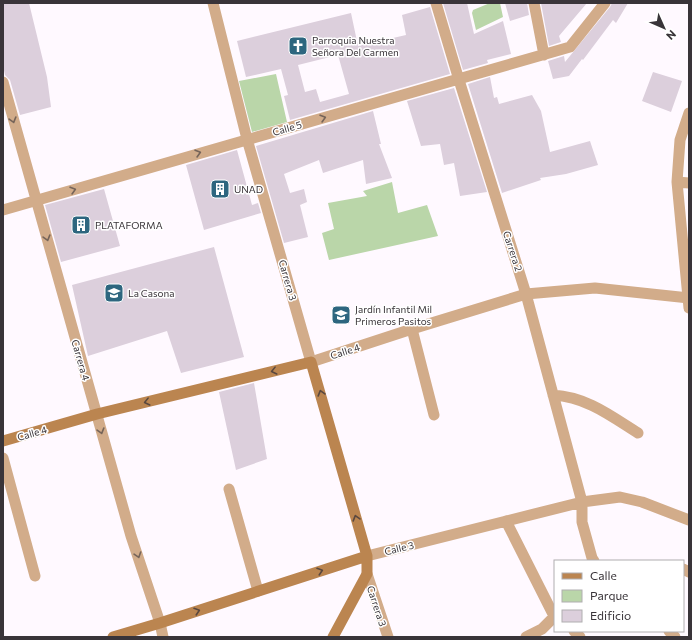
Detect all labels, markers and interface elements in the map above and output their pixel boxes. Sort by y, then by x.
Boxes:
north arrow [644,8,684,48]
text: N [664,28,679,43]
place label: Parroquia Nuestra Señora Del Carmen [312,34,399,58]
church icon: Parroquia Nuestra Señora Del Carmen [287,35,309,57]
one-way arrow [319,114,326,123]
one-way arrow [9,117,17,123]
street label: Calle 5 [271,118,303,138]
one-way arrow [195,150,201,158]
building icon: UNAD [209,178,231,200]
place label: UNAD [234,183,263,195]
one-way arrow [70,186,77,195]
building icon: PLATAFORMA [70,214,92,236]
place label: PLATAFORMA [95,219,163,231]
street label: Carrera 2 [501,229,525,273]
one-way arrow [42,235,50,241]
street label: Carrera 3 [276,258,300,302]
school or university icon: La Casona [103,282,125,304]
place label: La Casona [128,287,174,299]
place label: Jardín Infantil Mil Primeros Pasitos [355,303,432,327]
school or university icon: Jardín Infantil Mil Primeros Pasitos [330,304,352,326]
street label: Carrera 4 [69,338,93,382]
street label: Calle 4 [329,341,361,361]
one-way arrow [270,366,277,375]
one-way arrow [317,390,325,397]
one-way arrow [144,397,151,406]
street label: Calle 4 [16,423,48,443]
one-way arrow [96,427,105,434]
one-way arrow [353,515,361,522]
street label: Calle 3 [383,538,415,557]
one-way arrow [133,552,141,559]
legend [554,560,684,632]
one-way arrow [317,567,324,576]
text: Calle [590,568,617,582]
street label: Carrera 3 [365,584,389,628]
text: Parque [590,588,628,602]
one-way arrow [193,607,200,616]
text: Edificio [590,608,631,622]

